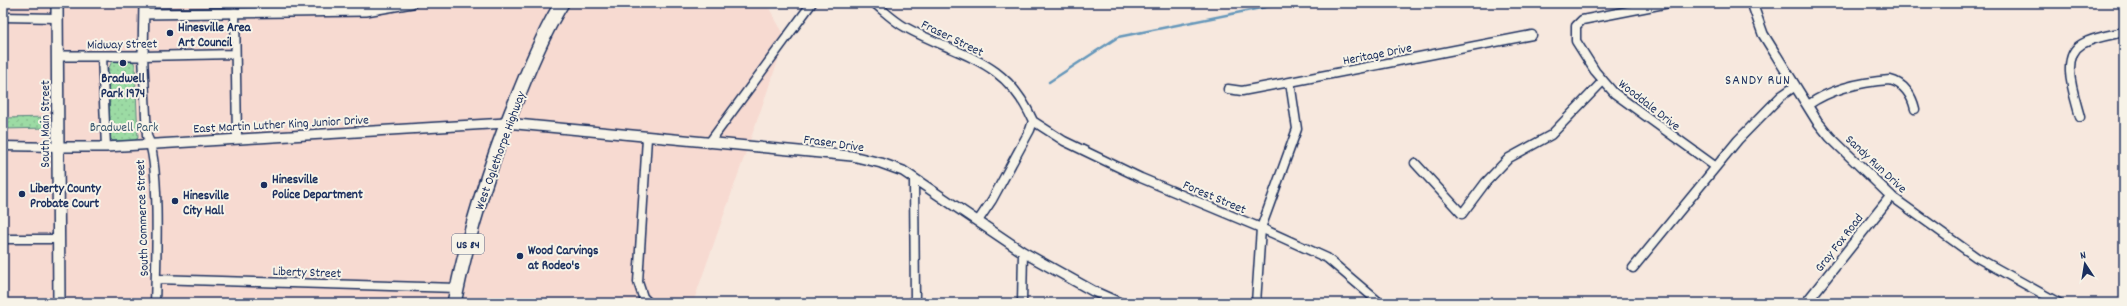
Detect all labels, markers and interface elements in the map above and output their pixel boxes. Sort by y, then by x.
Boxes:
street label: Fraser Street [917,16,986,63]
place label: Hinesville Area Art Council [178,19,252,53]
marker: Hinesville Area Art Council [165,28,175,38]
street label: Midway Street [87,35,158,56]
street label: Heritage Drive [1341,39,1414,71]
marker: Bradwell Park 1974 [118,58,128,68]
place label: Bradwell Park 1974 [101,70,146,104]
district label: SANDY RUN [1725,71,1791,91]
street label: Wooddale Drive [1613,76,1684,136]
street label: South Main Street [37,80,56,168]
street label: West Oglethorpe Highway [471,88,532,213]
street label: East Martin Luther King Junior Drive [193,111,370,140]
park label: Bradwell Park [90,119,158,138]
street label: Fraser Drive [802,131,865,158]
street label: Sandy Run Drive [1840,131,1911,199]
street label: South Commerce Street [132,159,155,277]
place label: Hinesville Police Department [272,171,363,205]
street label: Forest Street [1179,176,1249,220]
place label: Liberty County Probate Court [30,180,102,214]
marker: Hinesville Police Department [259,180,269,190]
place label: Hinesville City Hall [183,187,229,221]
marker: Liberty County Probate Court [17,189,27,199]
marker: Hinesville City Hall [170,196,180,206]
street label: Gray Fox Road [1811,210,1869,277]
road number: US 84 [452,234,484,254]
place label: Wood Carvings at Rodeo's [528,242,599,276]
north arrow [2065,244,2105,284]
text: N [2079,248,2088,265]
marker: Wood Carvings at Rodeo's [515,251,525,261]
street label: Liberty Street [272,263,342,284]

